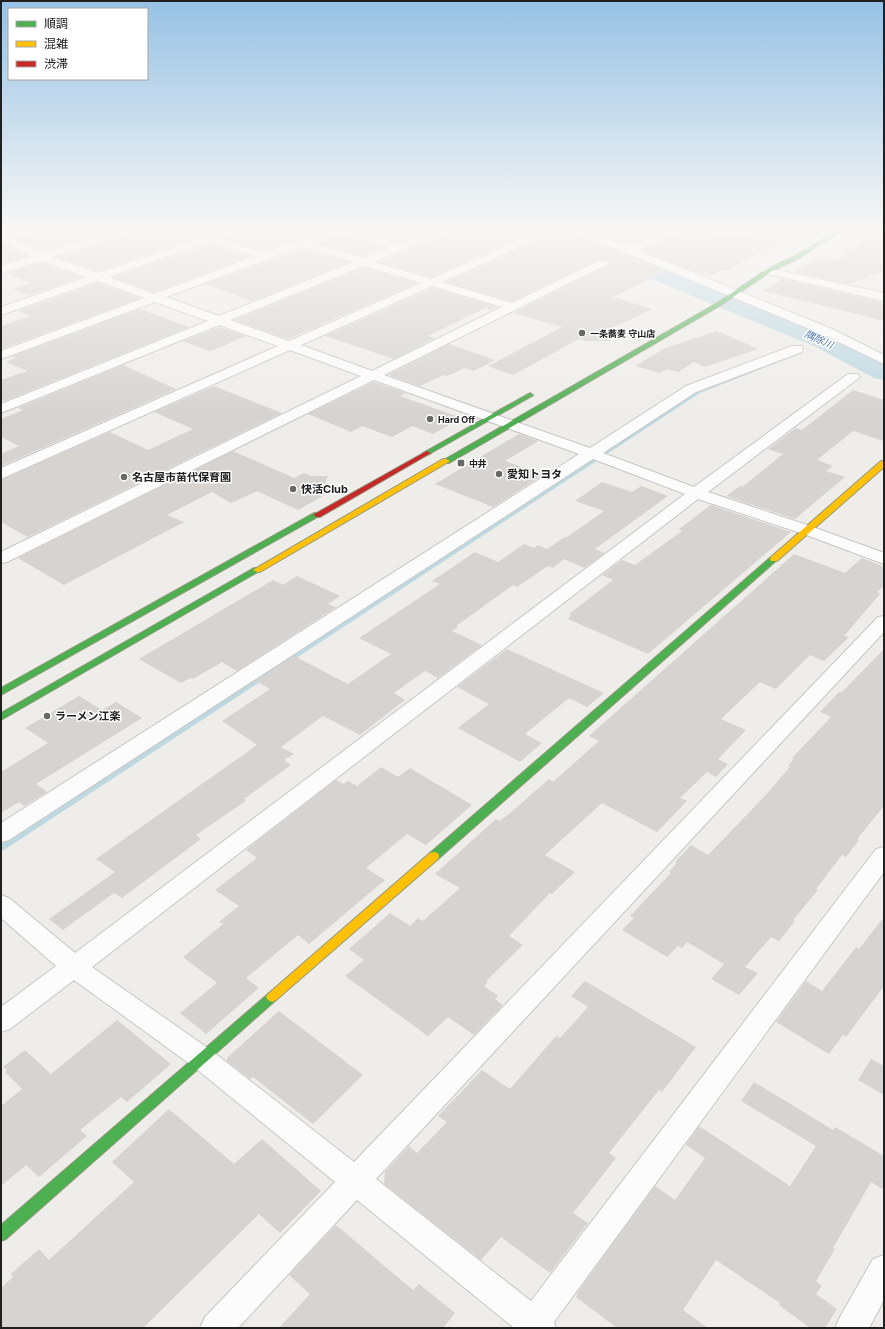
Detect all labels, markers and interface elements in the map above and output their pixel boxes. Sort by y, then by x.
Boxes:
legend [8,8,148,80]
text: 順調 [44,16,68,31]
text: 混雑 [44,36,68,51]
text: 渋滞 [44,56,68,71]
water label: 隅除川 [803,327,836,351]
marker: 一条蕎麦 守山店 [577,328,587,338]
place label: 一条蕎麦 守山店 [590,328,655,339]
marker: Hard Off [425,414,435,424]
place label: Hard Off [438,414,475,425]
marker: 中井 [456,458,466,468]
place label: 中井 [469,458,487,469]
place label: 愛知トヨタ [507,467,562,481]
marker: 愛知トヨタ [494,469,504,479]
place label: 名古屋市苗代保育園 [132,470,231,484]
marker: 名古屋市苗代保育園 [119,472,129,482]
place label: 快活Club [301,482,348,496]
marker: 快活Club [288,484,298,494]
place label: ラーメン江楽 [55,709,121,723]
marker: ラーメン江楽 [42,711,52,721]

